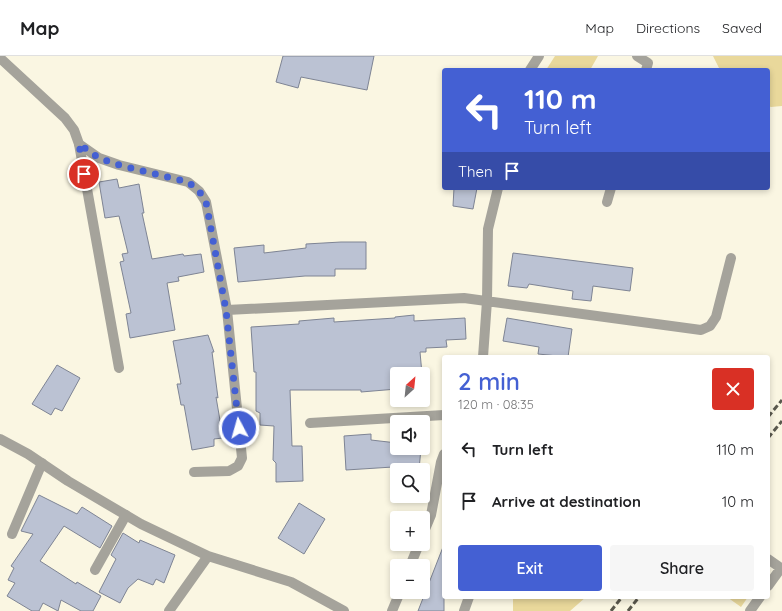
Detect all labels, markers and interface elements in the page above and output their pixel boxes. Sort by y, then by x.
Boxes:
text: Map [20,16,59,40]
text: Map [585,19,614,37]
text: Directions [636,19,700,37]
text: Saved [722,19,762,37]
text: 110 m [524,81,597,116]
icon: left [458,84,510,136]
text: Turn left [524,116,592,139]
pin [67,157,101,191]
icon: arrive [501,160,523,182]
text: Then [458,162,493,181]
icon: arrive [73,163,95,185]
text: 2 min [458,366,520,396]
north arrow [390,367,430,407]
map controls [390,367,430,599]
button: close [712,368,754,410]
text: 120 m · 08:35 [458,396,534,412]
position arrow [218,407,260,449]
button: sound [390,415,430,455]
icon: left [458,438,480,460]
text: Turn left [492,440,554,459]
text: 110 m [716,440,754,459]
button: search [390,463,430,503]
icon: arrive [458,490,480,512]
text: Arrive at destination [492,492,641,511]
text: 10 m [722,492,754,511]
button: + [390,511,430,551]
button: Exit [458,545,602,591]
button: Share [610,545,754,591]
button: − [390,559,430,599]

